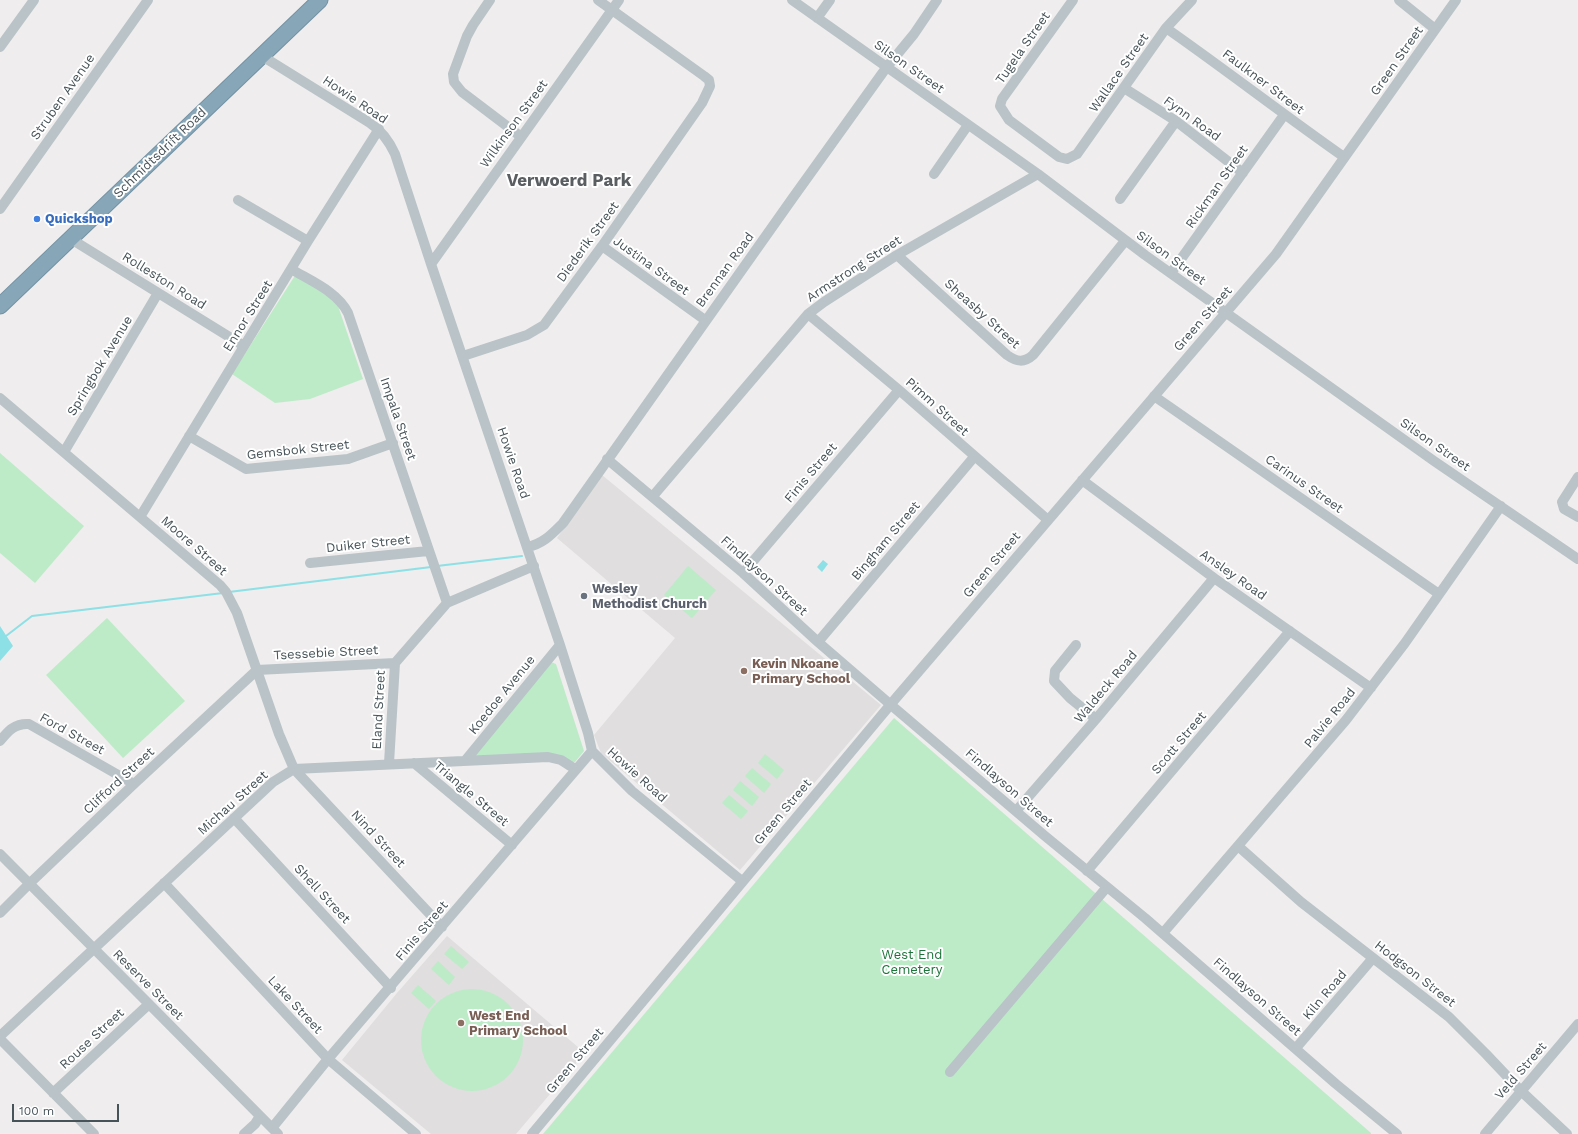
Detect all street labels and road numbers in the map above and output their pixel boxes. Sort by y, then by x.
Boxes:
street label: Tugela Street [992,9,1054,87]
street label: Green Street [1367,23,1427,99]
street label: Wallace Street [1086,30,1152,116]
street label: Silson Street [871,37,947,97]
street label: Faulkner Street [1219,46,1307,118]
street label: Struben Avenue [28,51,98,143]
street label: Howie Road [320,73,390,127]
street label: Wilkinson Street [477,77,551,171]
street label: Fynn Road [1160,93,1224,145]
street label: Schmidtsdrift Road [110,105,210,201]
street label: Rickman Street [1182,142,1252,232]
street label: Diederik Street [554,199,622,285]
street label: Silson Street [1133,228,1209,288]
street label: Brennan Road [693,230,757,310]
street label: Justina Street [610,233,692,299]
street label: Armstrong Street [804,233,904,305]
street label: Rolleston Road [119,249,209,313]
street label: Sheasby Street [941,276,1023,352]
street label: Ennor Street [220,277,276,355]
street label: Green Street [1171,283,1235,355]
street label: Springbok Avenue [64,313,136,419]
street label: Pimm Street [902,375,972,439]
street label: Impala Street [377,376,419,462]
street label: Silson Street [1397,415,1473,475]
street label: Howie Road [493,425,533,501]
street label: Gemsbok Street [246,437,350,463]
street label: Finis Street [781,440,841,506]
street label: Carinus Street [1262,451,1346,517]
street label: Bingham Street [848,498,924,584]
street label: Moore Street [158,513,230,579]
street label: Green Street [960,529,1024,601]
street label: Duiker Street [325,532,411,556]
street label: Findlayson Street [717,533,811,619]
street label: Ansley Road [1197,546,1269,604]
street label: Tsessebie Street [273,642,379,664]
street label: Waldeck Road [1071,648,1141,726]
street label: Koedoe Avenue [465,652,539,738]
street label: Eland Street [369,670,389,750]
street label: Palvie Road [1301,685,1359,751]
street label: Scott Street [1148,709,1210,777]
street label: Ford Street [37,710,107,758]
street label: Clifford Street [80,744,158,818]
street label: Howie Road [604,744,670,806]
street label: Findlayson Street [962,746,1056,830]
street label: Triangle Street [430,758,512,830]
street label: Michau Street [195,767,271,839]
street label: Green Street [751,776,815,848]
street label: Nind Street [347,807,409,871]
street label: Shell Street [291,861,353,927]
street label: Finis Street [392,898,452,964]
street label: Hodgson Street [1371,938,1459,1010]
street label: Reserve Street [109,946,187,1024]
street label: Findlayson Street [1210,955,1304,1039]
street label: Kiln Road [1300,967,1350,1023]
street label: Lake Street [264,973,326,1037]
street label: Rouse Street [57,1005,127,1073]
street label: Green Street [543,1025,607,1097]
street label: Veld Street [1492,1039,1550,1103]

